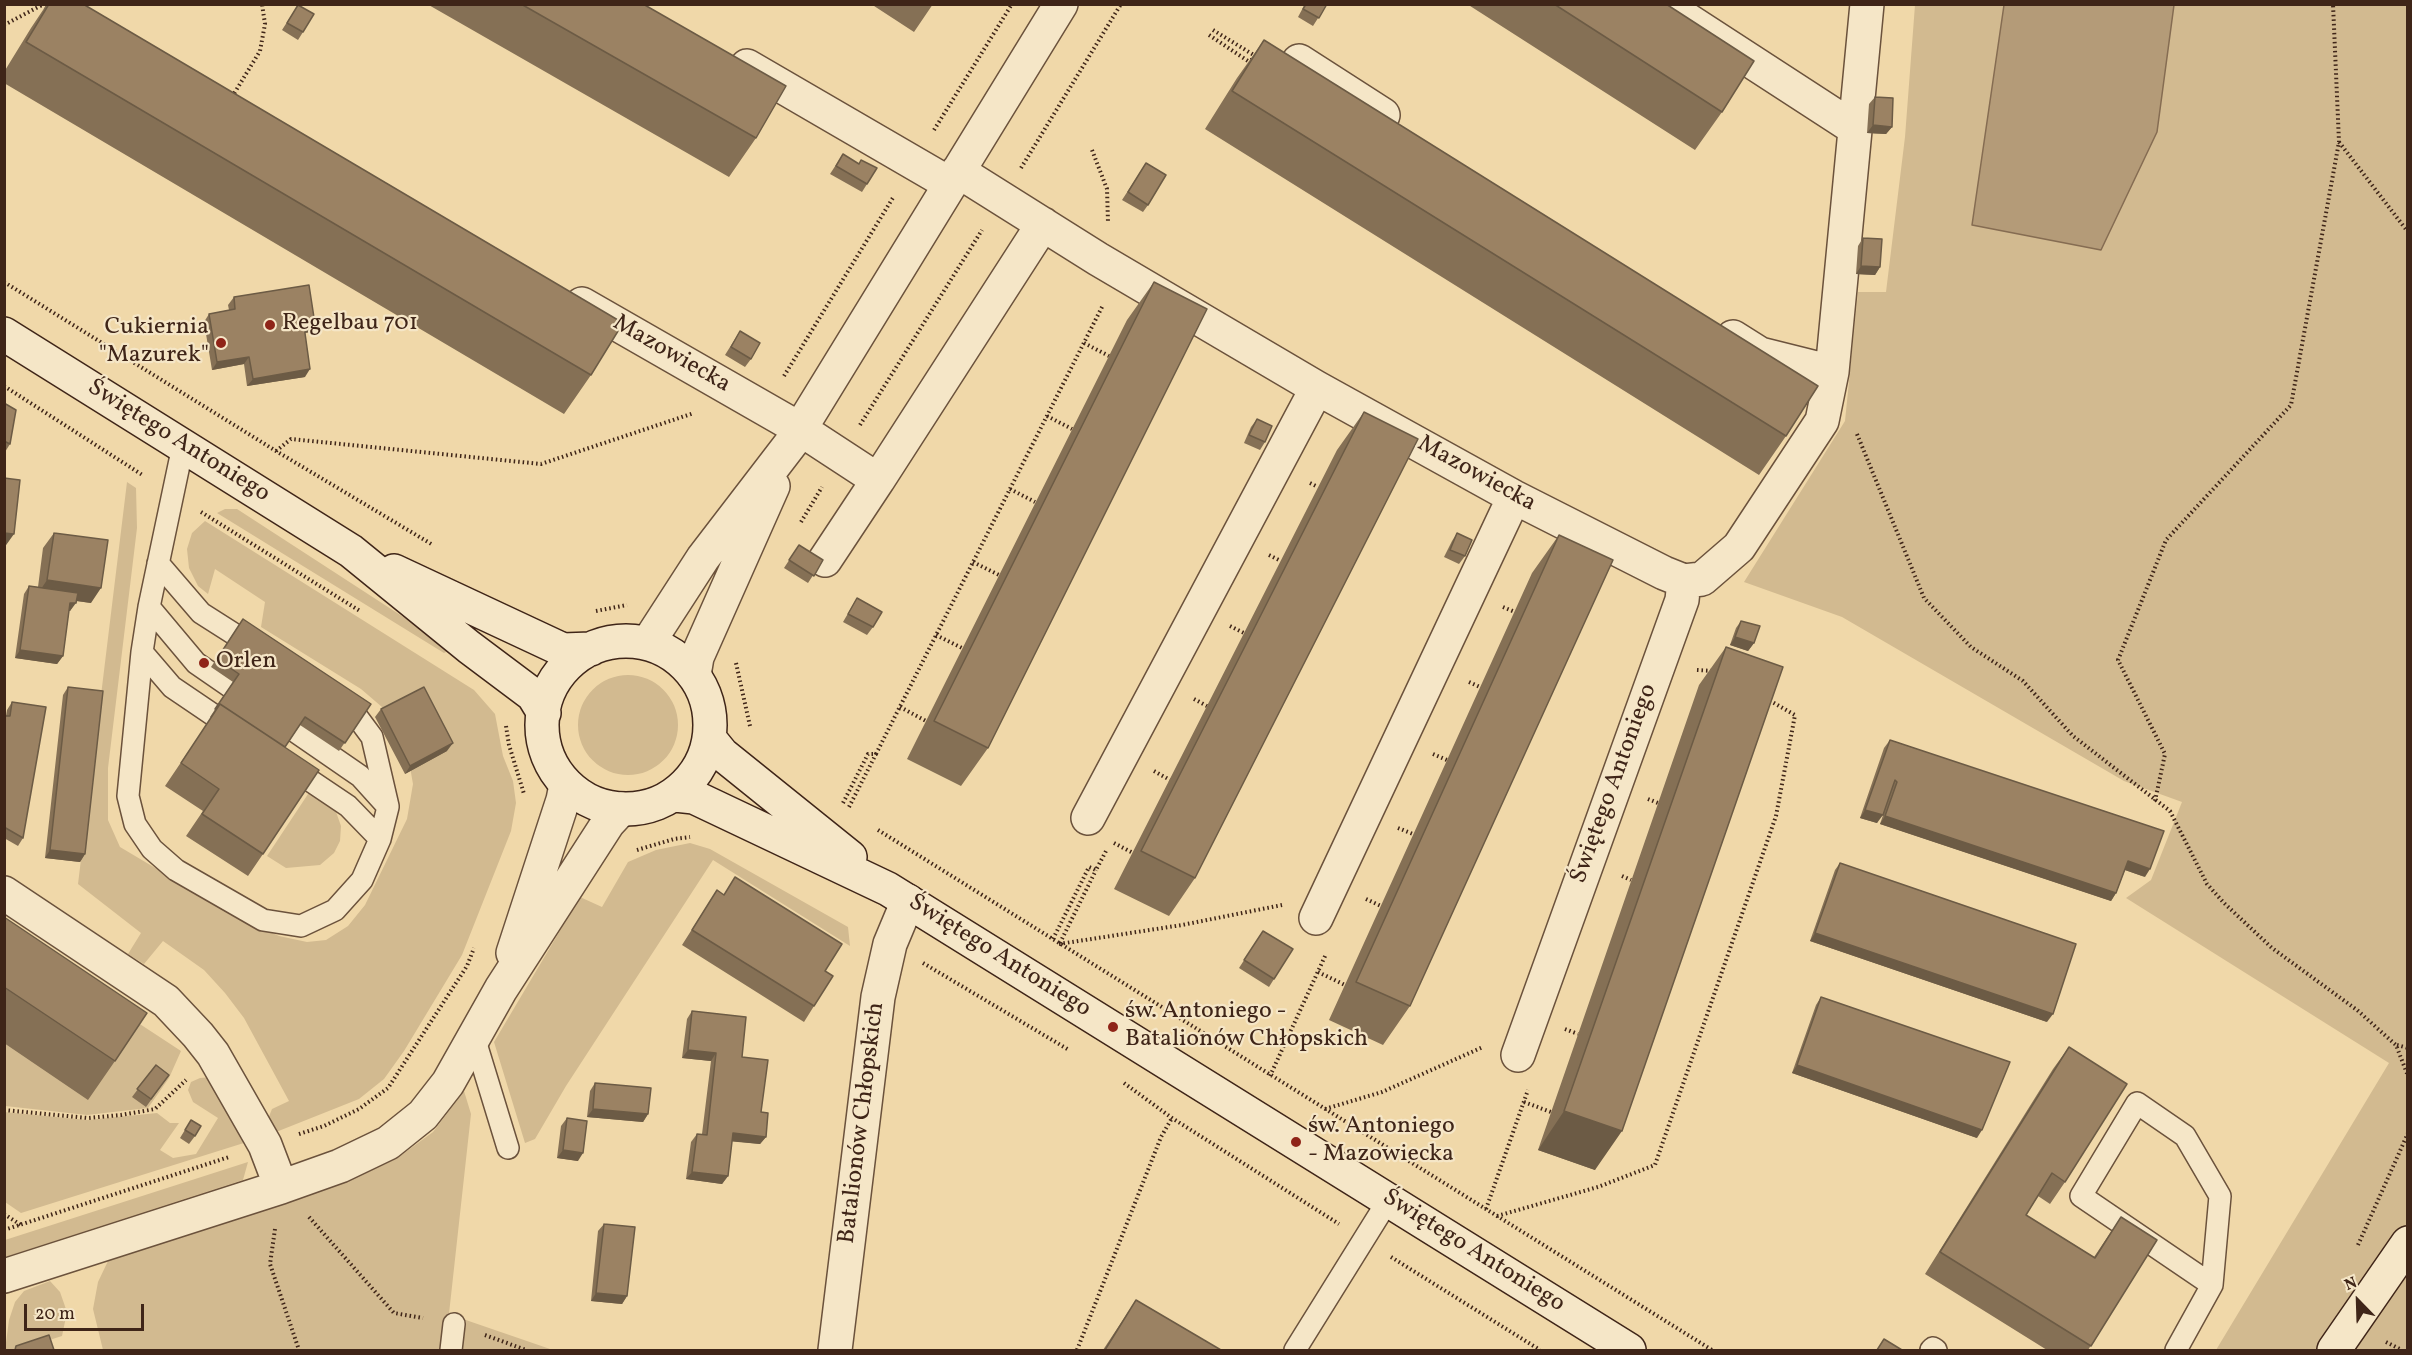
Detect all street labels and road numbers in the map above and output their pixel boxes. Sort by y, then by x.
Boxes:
street label: Mazowiecka [607,310,735,400]
street label: Świętego Antoniego [81,374,275,510]
street label: Mazowiecka [1412,431,1540,519]
street label: Świętego Antoniego [1566,680,1664,888]
street label: Świętego Antoniego [902,889,1096,1025]
street label: Batalionów Chłopskich [834,1001,892,1245]
street label: Świętego Antoniego [1376,1184,1570,1320]

